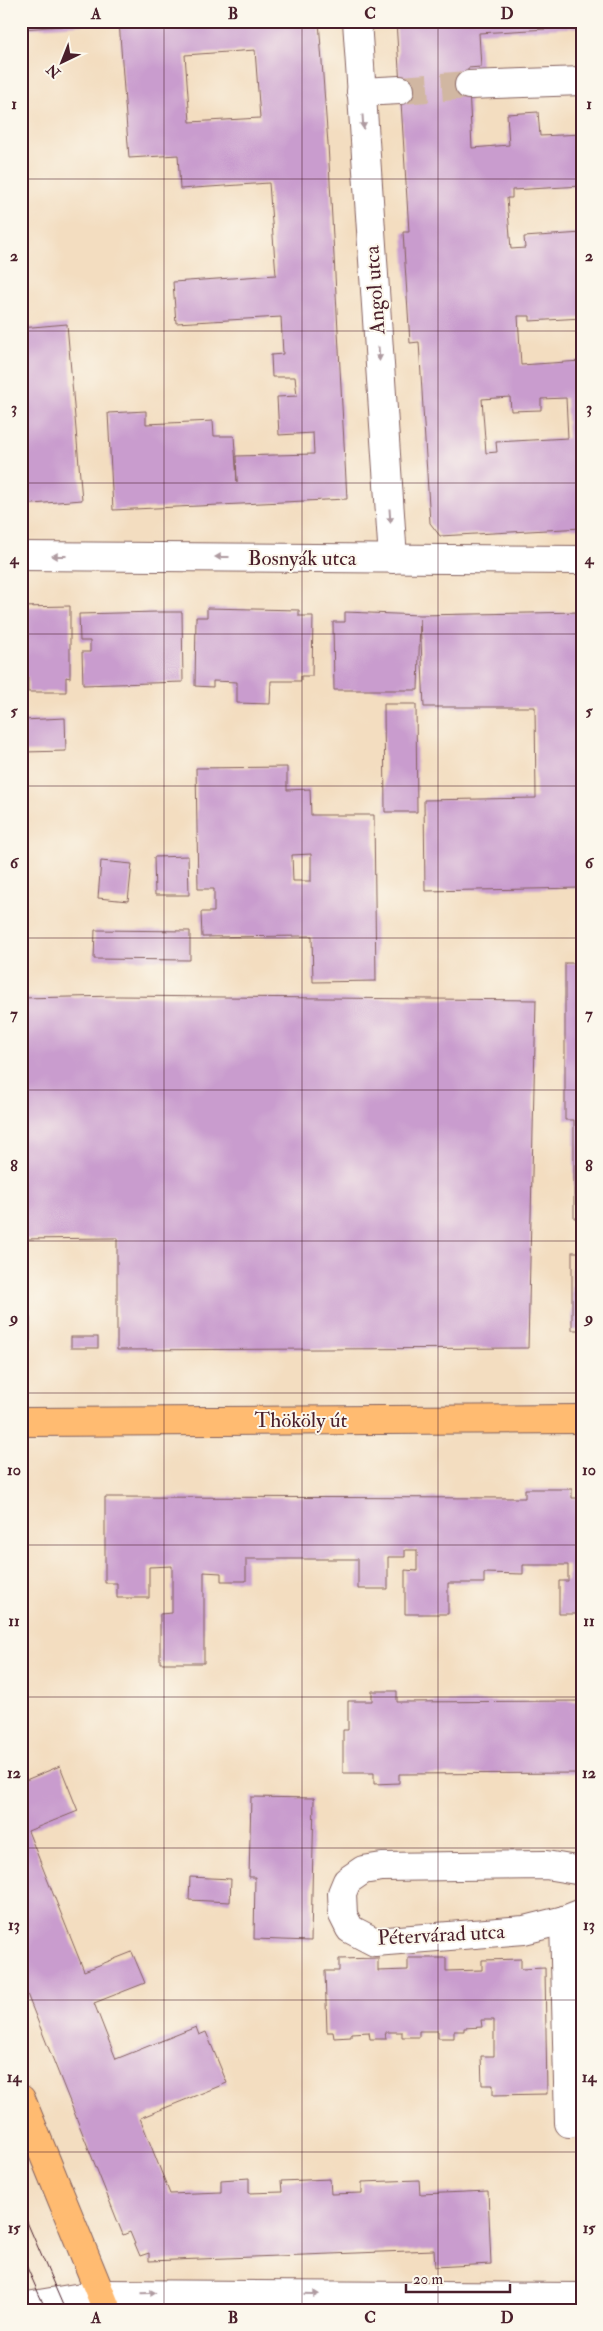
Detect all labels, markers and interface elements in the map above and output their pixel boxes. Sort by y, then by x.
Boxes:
text: A [90,4,102,24]
text: B [228,4,238,24]
text: C [364,4,376,24]
text: D [500,4,514,24]
north arrow [38,38,88,88]
text: N [43,60,65,82]
text: 1 [11,94,17,114]
text: 1 [586,94,592,114]
one-way arrow [360,115,368,131]
street label: Angol utca [358,244,392,336]
text: 2 [10,246,18,266]
text: 2 [585,246,593,266]
one-way arrow [376,347,384,363]
text: 3 [11,398,17,418]
text: 3 [586,398,592,418]
one-way arrow [387,509,395,525]
street label: Bosnyák utca [248,545,357,572]
text: 4 [9,549,20,569]
text: 4 [584,549,595,569]
one-way arrow [51,552,67,560]
one-way arrow [214,553,230,561]
text: 5 [10,701,18,721]
text: 5 [585,701,593,721]
text: 6 [10,853,20,873]
text: 6 [585,853,595,873]
text: 7 [10,1004,18,1024]
text: 7 [585,1004,593,1024]
text: 8 [10,1156,18,1176]
text: 8 [585,1156,593,1176]
text: 9 [8,1308,18,1328]
text: 9 [583,1308,593,1328]
street label: Thököly út [255,1407,348,1434]
text: 10 [7,1460,21,1480]
text: 10 [582,1460,596,1480]
text: 11 [8,1611,20,1631]
text: 11 [583,1611,595,1631]
text: 12 [7,1763,21,1783]
text: 12 [582,1763,596,1783]
text: 13 [8,1915,20,1935]
text: 13 [583,1915,595,1935]
street label: Pétervárad utca [377,1918,506,1952]
text: 14 [7,2067,23,2087]
text: 14 [582,2067,598,2087]
text: 15 [8,2218,21,2238]
text: 15 [583,2218,596,2238]
scale bar [406,2261,509,2293]
text: 20 m [413,2270,443,2289]
one-way arrow [141,2289,157,2297]
one-way arrow [304,2291,320,2299]
text: A [90,2308,102,2328]
text: B [228,2308,238,2328]
text: C [364,2308,376,2328]
text: D [500,2308,514,2328]

